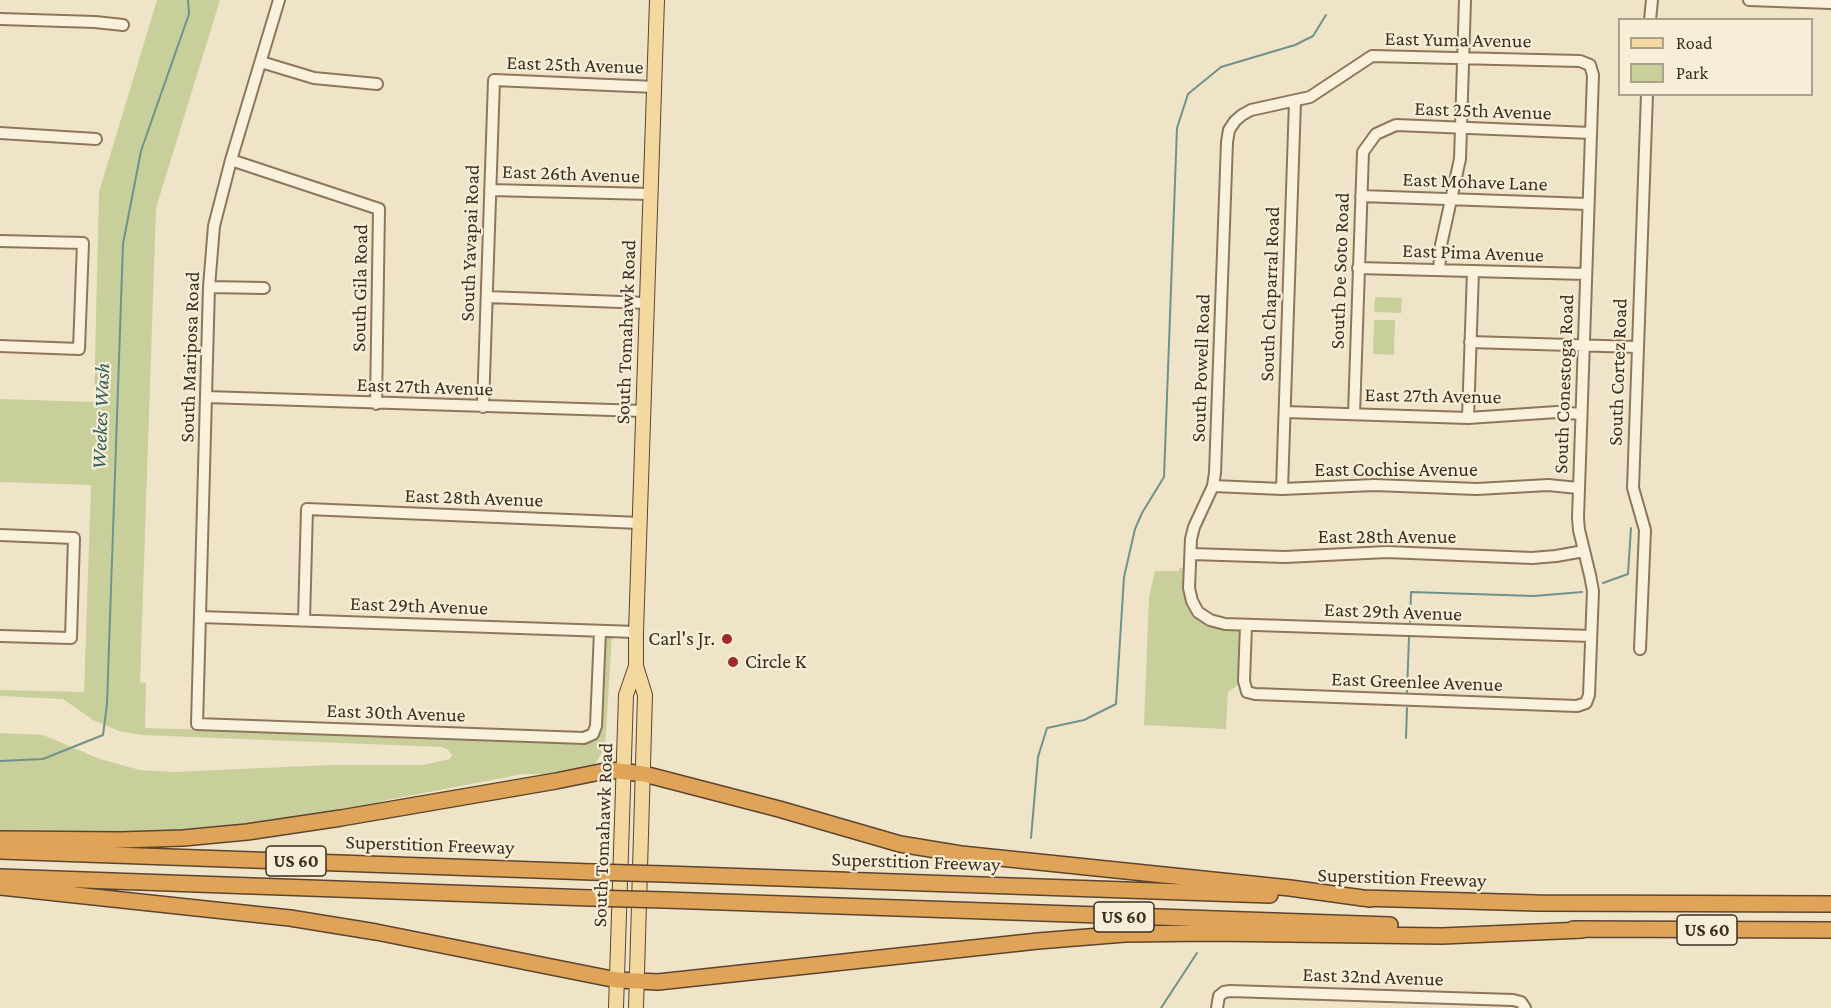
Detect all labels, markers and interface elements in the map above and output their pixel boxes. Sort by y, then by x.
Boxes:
legend [1618,18,1813,96]
street label: East Yuma Avenue [1384,27,1532,53]
text: Road [1676,33,1713,53]
street label: East 25th Avenue [506,51,644,79]
text: Park [1676,63,1708,83]
street label: East 25th Avenue [1414,97,1552,125]
street label: East 26th Avenue [502,160,640,188]
street label: South Yavapai Road [455,164,485,322]
street label: East Mohave Lane [1402,167,1548,197]
street label: South De Soto Road [1325,192,1355,350]
street label: South Chaparral Road [1255,206,1285,382]
street label: South Gila Road [347,224,373,352]
street label: South Tomahawk Road [611,239,641,425]
street label: East Pima Avenue [1402,239,1544,267]
street label: South Mariposa Road [175,271,205,443]
street label: South Powell Road [1186,293,1216,443]
street label: South Conestoga Road [1549,294,1579,474]
street label: South Cortez Road [1603,298,1633,446]
water label: Weekes Wash [87,362,115,470]
street label: East 27th Avenue [356,373,494,401]
street label: East 27th Avenue [1364,383,1502,409]
street label: East Cochise Avenue [1314,458,1478,482]
street label: East 28th Avenue [404,484,544,512]
street label: East 28th Avenue [1318,525,1456,549]
street label: East 29th Avenue [350,592,488,620]
street label: East 29th Avenue [1324,598,1462,626]
place label: Carl's Jr. [648,627,715,651]
marker: Carl's Jr. [720,632,734,646]
place label: Circle K [745,650,806,674]
marker: Circle K [726,655,740,669]
street label: East Greenlee Avenue [1331,667,1503,697]
street label: East 30th Avenue [326,699,466,727]
street label: South Tomahawk Road [588,742,618,928]
street label: Superstition Freeway [345,830,515,860]
road number: US 60 [266,846,326,876]
street label: Superstition Freeway [831,847,1001,877]
street label: Superstition Freeway [1317,863,1487,893]
road number: US 60 [1094,902,1154,932]
road number: US 60 [1677,915,1737,945]
street label: East 32nd Avenue [1302,963,1444,991]

